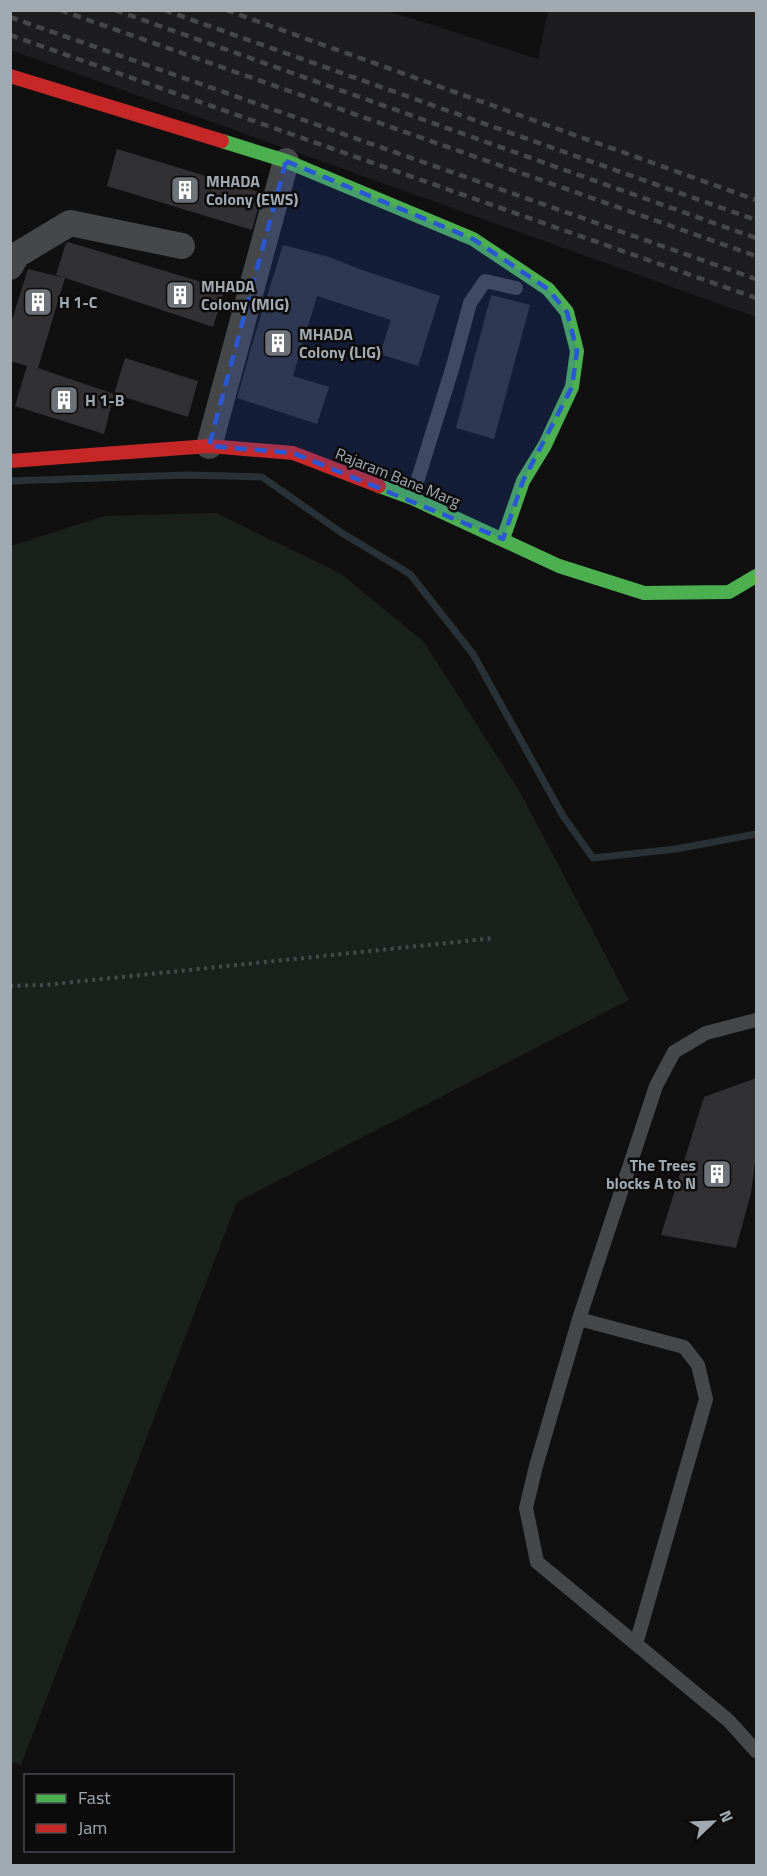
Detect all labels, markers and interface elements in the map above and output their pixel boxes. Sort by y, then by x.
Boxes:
place label: MHADA Colony (EWS) [206,169,299,211]
building icon: MHADA Colony (EWS) [169,174,201,206]
place label: MHADA Colony (MIG) [201,274,289,316]
building icon: MHADA Colony (MIG) [164,279,196,311]
building icon: H 1-C [22,286,54,318]
place label: H 1-C [59,290,98,314]
place label: MHADA Colony (LIG) [299,322,381,364]
building icon: MHADA Colony (LIG) [262,327,294,359]
building icon: H 1-B [48,384,80,416]
place label: H 1-B [85,388,125,412]
street label: Rajaram Bane Marg [332,441,464,513]
place label: The Trees blocks A to N [606,1153,696,1195]
building icon: The Trees blocks A to N [701,1158,733,1190]
legend [24,1774,234,1852]
text: Fast [78,1784,111,1811]
north arrow [683,1792,743,1852]
text: N [714,1806,740,1826]
text: Jam [78,1814,107,1841]

